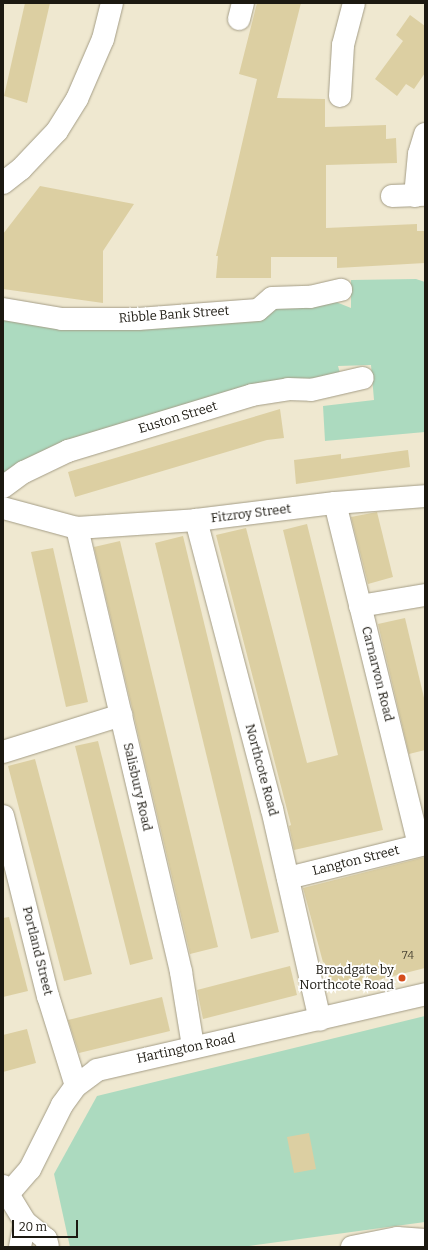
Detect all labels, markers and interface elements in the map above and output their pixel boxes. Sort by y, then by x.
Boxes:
street label: Ribble Bank Street [118,303,230,327]
street label: Euston Street [137,399,219,437]
street label: Fitzroy Street [210,501,292,527]
street label: Carnarvon Road [358,625,396,723]
street label: Northcote Road [241,722,281,818]
street label: Salisbury Road [119,741,155,833]
street label: Langton Street [311,843,401,879]
street label: Portland Street [18,905,56,997]
house number: 74 [402,949,414,963]
place label: Broadgate by Northcote Road [299,963,394,994]
marker: Broadgate by Northcote Road [397,973,407,983]
street label: Hartington Road [135,1031,237,1067]
scale bar [14,1212,80,1238]
text: 20 m [19,1220,47,1234]

